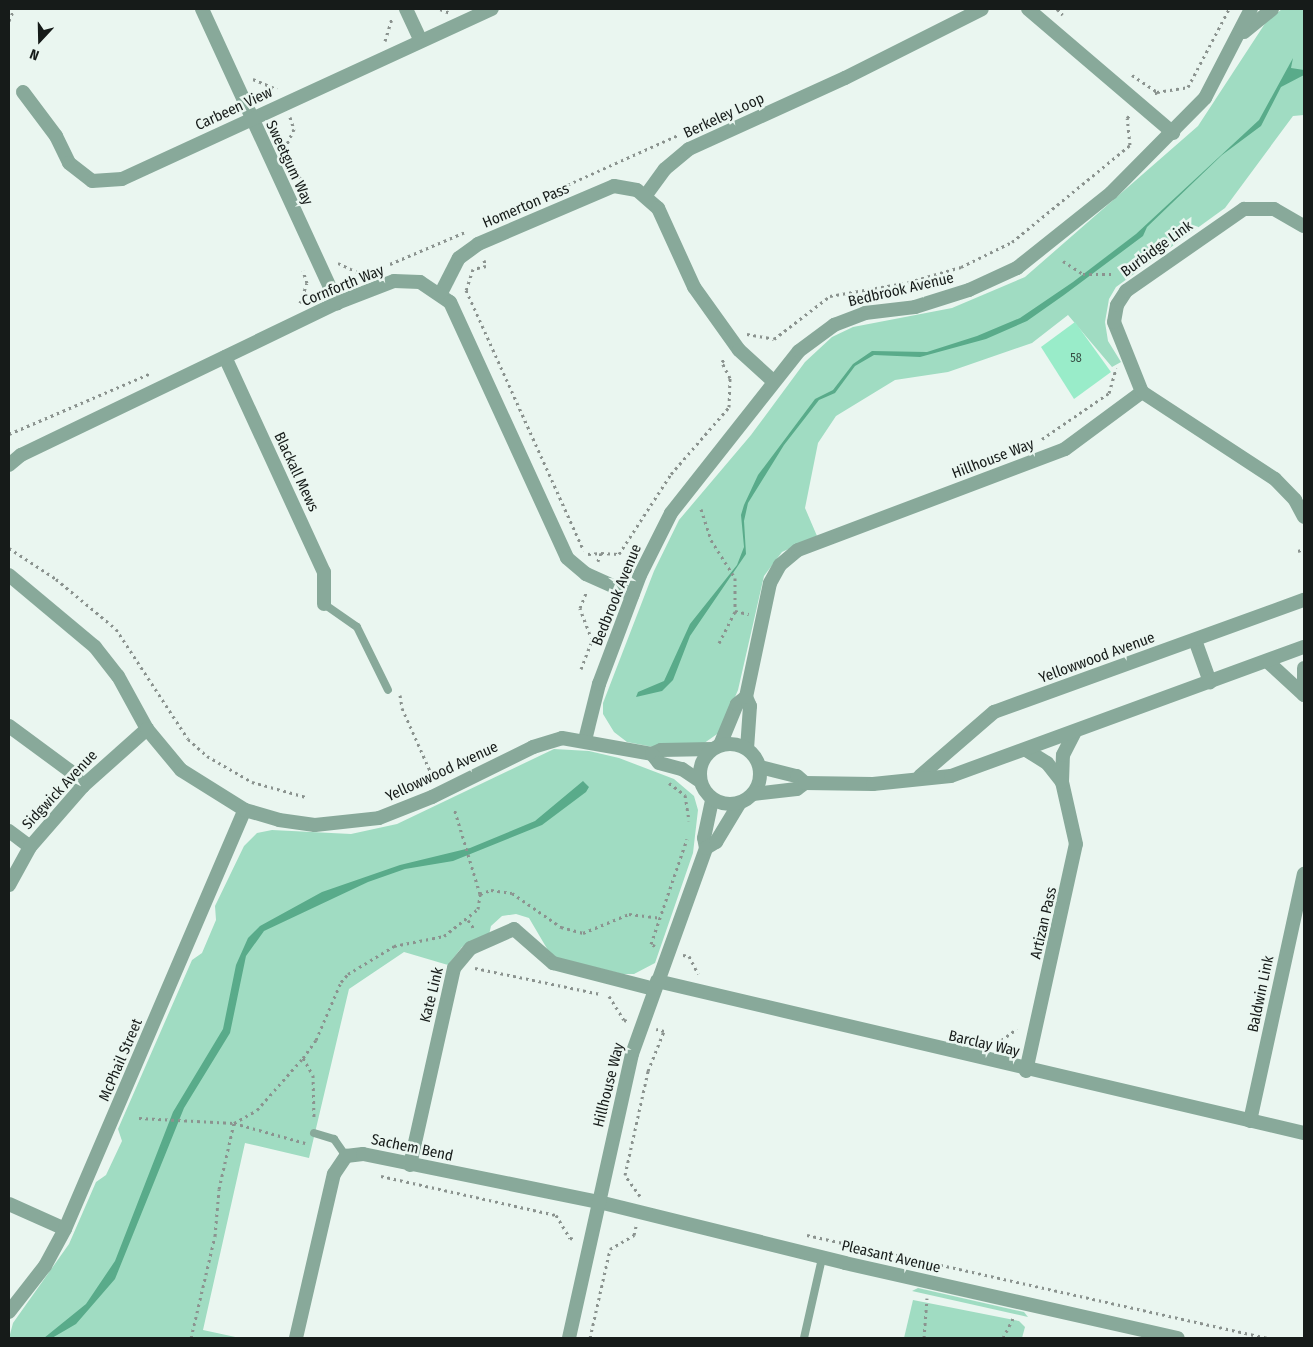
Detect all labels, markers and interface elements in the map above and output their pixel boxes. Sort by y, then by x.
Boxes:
north arrow [15,15,65,65]
text: N [27,45,41,64]
street label: Carbeen View [193,83,275,135]
street label: Berkeley Loop [681,90,767,142]
street label: Sweetgum Way [262,118,316,208]
street label: Homerton Pass [480,180,572,232]
street label: Burbidge Link [1118,217,1196,281]
street label: Cornforth Way [299,261,387,311]
street label: Bedbrook Avenue [846,269,956,311]
house number: 58 [1070,352,1082,366]
street label: Blackall Mews [270,429,322,515]
street label: Hillhouse Way [949,435,1037,483]
street label: Bedbrook Avenue [588,542,646,648]
street label: Yellowwood Avenue [1037,629,1157,687]
street label: Yellowwood Avenue [383,738,501,806]
street label: Sidgwick Avenue [19,747,101,833]
street label: Artizan Pass [1027,885,1061,961]
street label: Baldwin Link [1244,954,1278,1034]
street label: Kate Link [416,966,448,1024]
street label: McPhail Street [96,1016,146,1104]
street label: Barclay Way [947,1027,1021,1061]
street label: Hillhouse Way [590,1041,628,1129]
street label: Sachem Bend [369,1131,455,1165]
street label: Pleasant Avenue [840,1237,942,1277]

